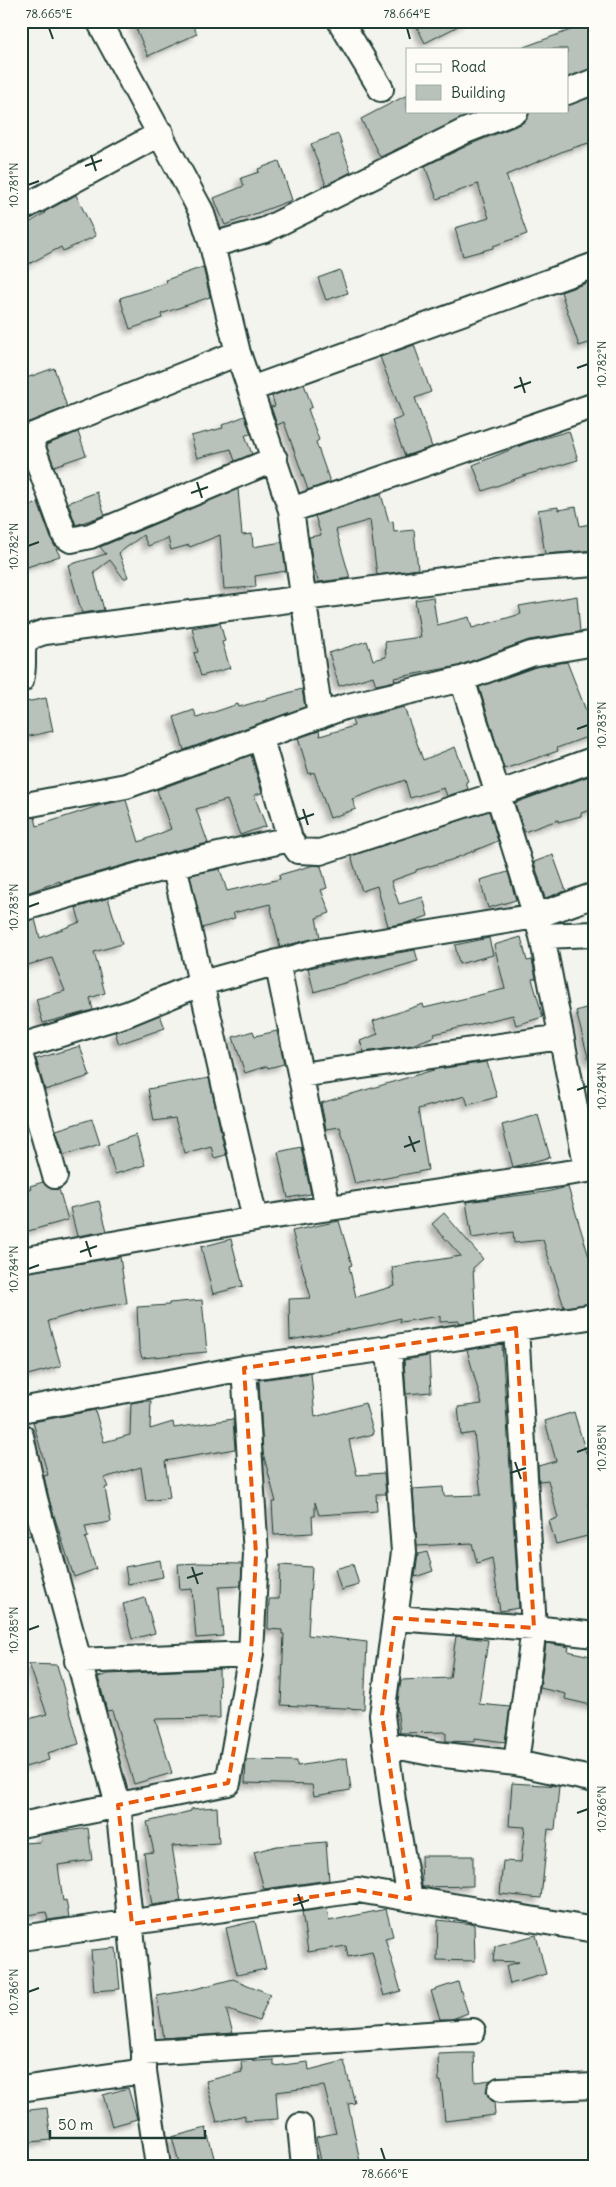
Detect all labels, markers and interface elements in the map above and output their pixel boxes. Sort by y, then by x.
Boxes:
text: 78.665°E [25,6,73,21]
text: 78.664°E [383,6,431,21]
legend [406,48,568,112]
text: Road [451,57,486,76]
text: Building [451,83,506,102]
text: 10.781°N [6,162,21,208]
text: 10.782°N [594,341,609,387]
text: 10.782°N [6,523,21,569]
text: 10.783°N [594,701,609,749]
text: 10.783°N [6,883,21,931]
text: 10.784°N [594,1062,609,1110]
text: 10.784°N [6,1245,21,1293]
text: 10.785°N [594,1424,609,1472]
text: 10.785°N [6,1606,21,1654]
text: 10.786°N [594,1785,609,1833]
text: 10.786°N [6,1968,21,2016]
scale bar [50,2107,205,2139]
text: 50 m [58,2115,93,2134]
text: 78.666°E [361,2166,409,2181]

